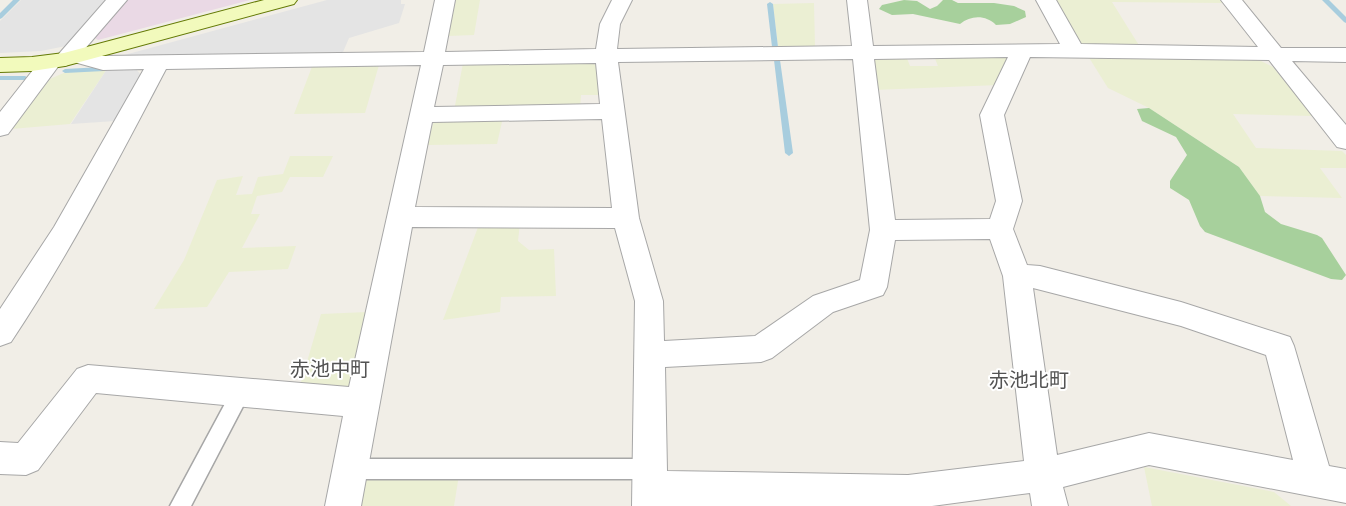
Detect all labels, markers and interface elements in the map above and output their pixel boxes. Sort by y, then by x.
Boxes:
district label: 赤池中町 [290,356,370,382]
district label: 赤池北町 [989,367,1069,393]

